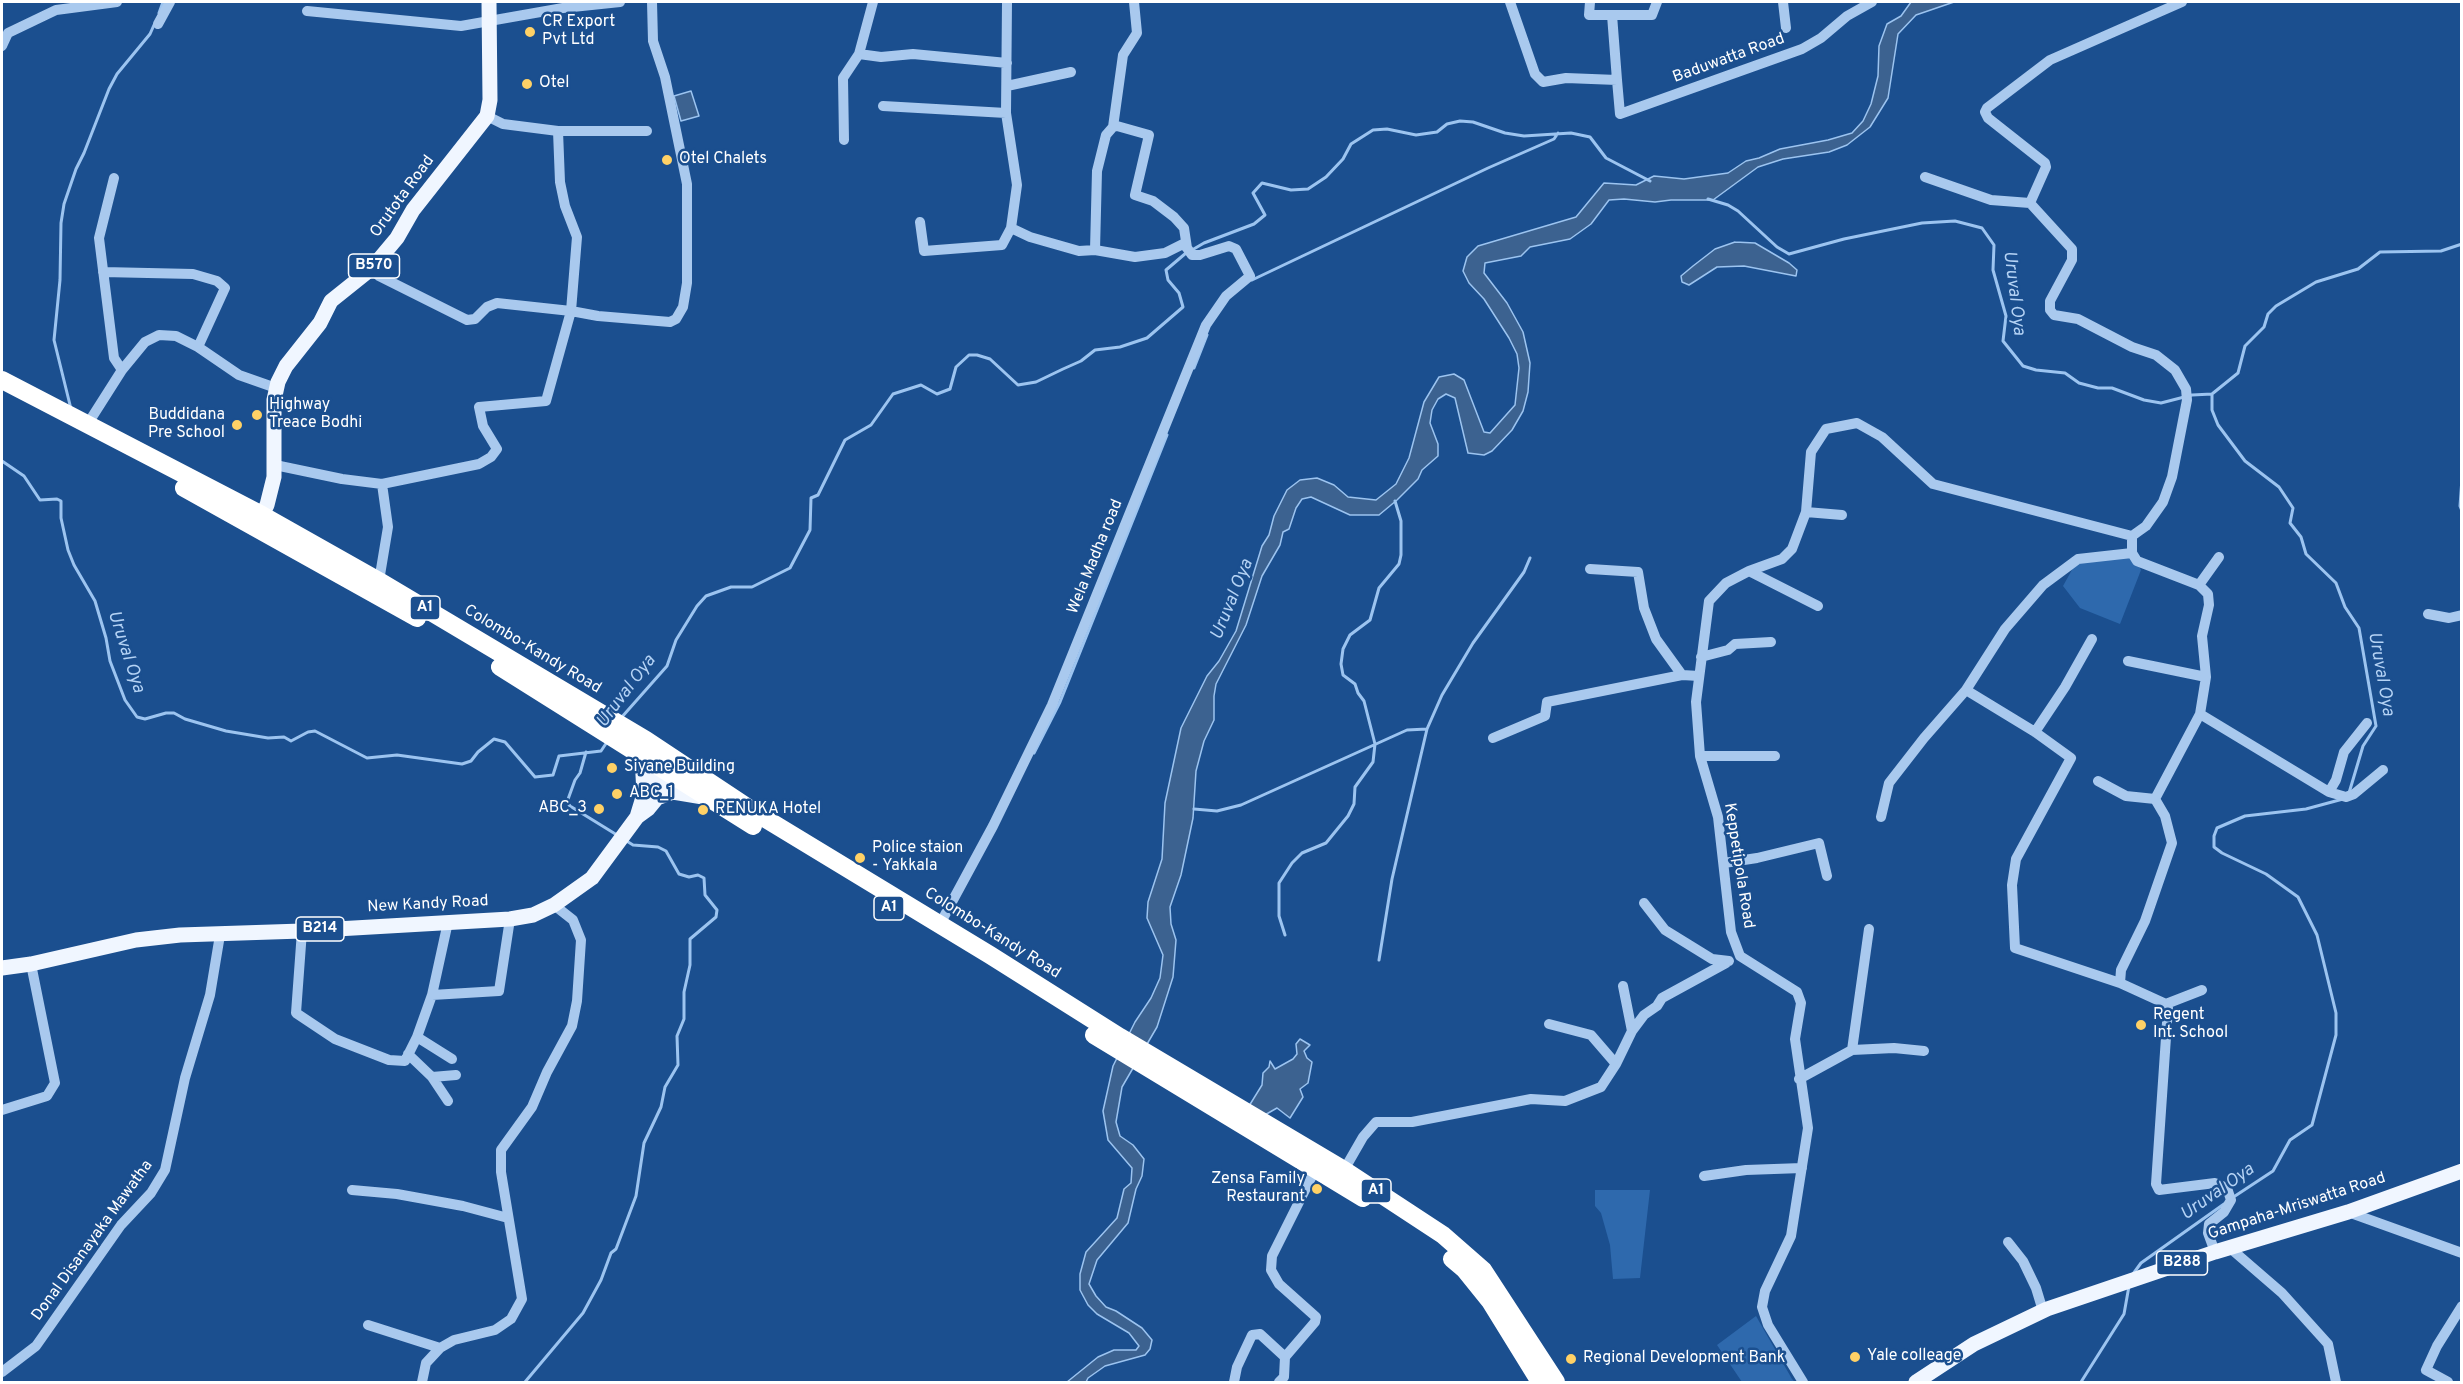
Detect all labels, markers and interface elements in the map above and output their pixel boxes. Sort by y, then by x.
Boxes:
place label: CR Export Pvt Ltd [542,13,615,51]
marker: CR Export Pvt Ltd [523,25,537,39]
street label: Baduwatta Road [1670,30,1788,88]
place label: Otel [539,74,569,94]
marker: Otel [520,77,534,91]
place label: Otel Chalets [679,150,767,170]
street label: Orutota Road [367,152,439,242]
marker: Otel Chalets [660,153,674,167]
water label: Uruval Oya [1997,249,2029,337]
road number: B570 [348,254,400,278]
place label: Highway Treace Bodhi [269,396,362,434]
place label: Buddidana Pre School [148,406,225,444]
marker: Highway Treace Bodhi [250,408,264,422]
marker: Buddidana Pre School [230,418,244,432]
street label: Wela Madha road [1064,497,1128,617]
water label: Uruval Oya [1207,556,1259,644]
road number: A1 [410,596,440,620]
street label: Colombo-Kandy Road [460,601,604,699]
water label: Uruval Oya [102,608,148,696]
water label: Uruval Oya [2362,630,2398,718]
water label: Uruval Oya [593,651,661,733]
place label: Siyane Building [624,758,735,778]
marker: Siyane Building [605,761,619,775]
place label: ABC_1 [629,784,674,804]
marker: ABC_1 [610,787,624,801]
place label: ABC_3 [538,799,587,819]
place label: RENUKA Hotel [715,800,821,820]
marker: ABC_3 [592,802,606,816]
street label: Keppetipola Road [1719,802,1757,930]
marker: RENUKA Hotel [696,803,710,817]
place label: Police staion - Yakkala [872,839,963,877]
marker: Police staion - Yakkala [853,851,867,865]
street label: Colombo-Kandy Road [920,884,1064,984]
street label: New Kandy Road [367,892,489,918]
road number: A1 [874,896,904,920]
road number: B214 [296,917,344,941]
place label: Regent Int. School [2153,1006,2228,1044]
marker: Regent Int. School [2134,1018,2148,1032]
street label: Donal Disanayaka Mawatha [28,1157,158,1325]
water label: Uruval Oya [2177,1160,2259,1226]
street label: Gampaha-Mriswatta Road [2206,1169,2388,1245]
place label: Zensa Family Restaurant [1211,1170,1305,1208]
road number: A1 [1361,1179,1391,1203]
marker: Zensa Family Restaurant [1310,1182,1324,1196]
road number: B288 [2156,1251,2208,1275]
place label: Yale colleage [1867,1347,1961,1367]
place label: Regional Development Bank [1583,1349,1785,1369]
marker: Yale colleage [1848,1350,1862,1364]
marker: Regional Development Bank [1564,1352,1578,1366]

